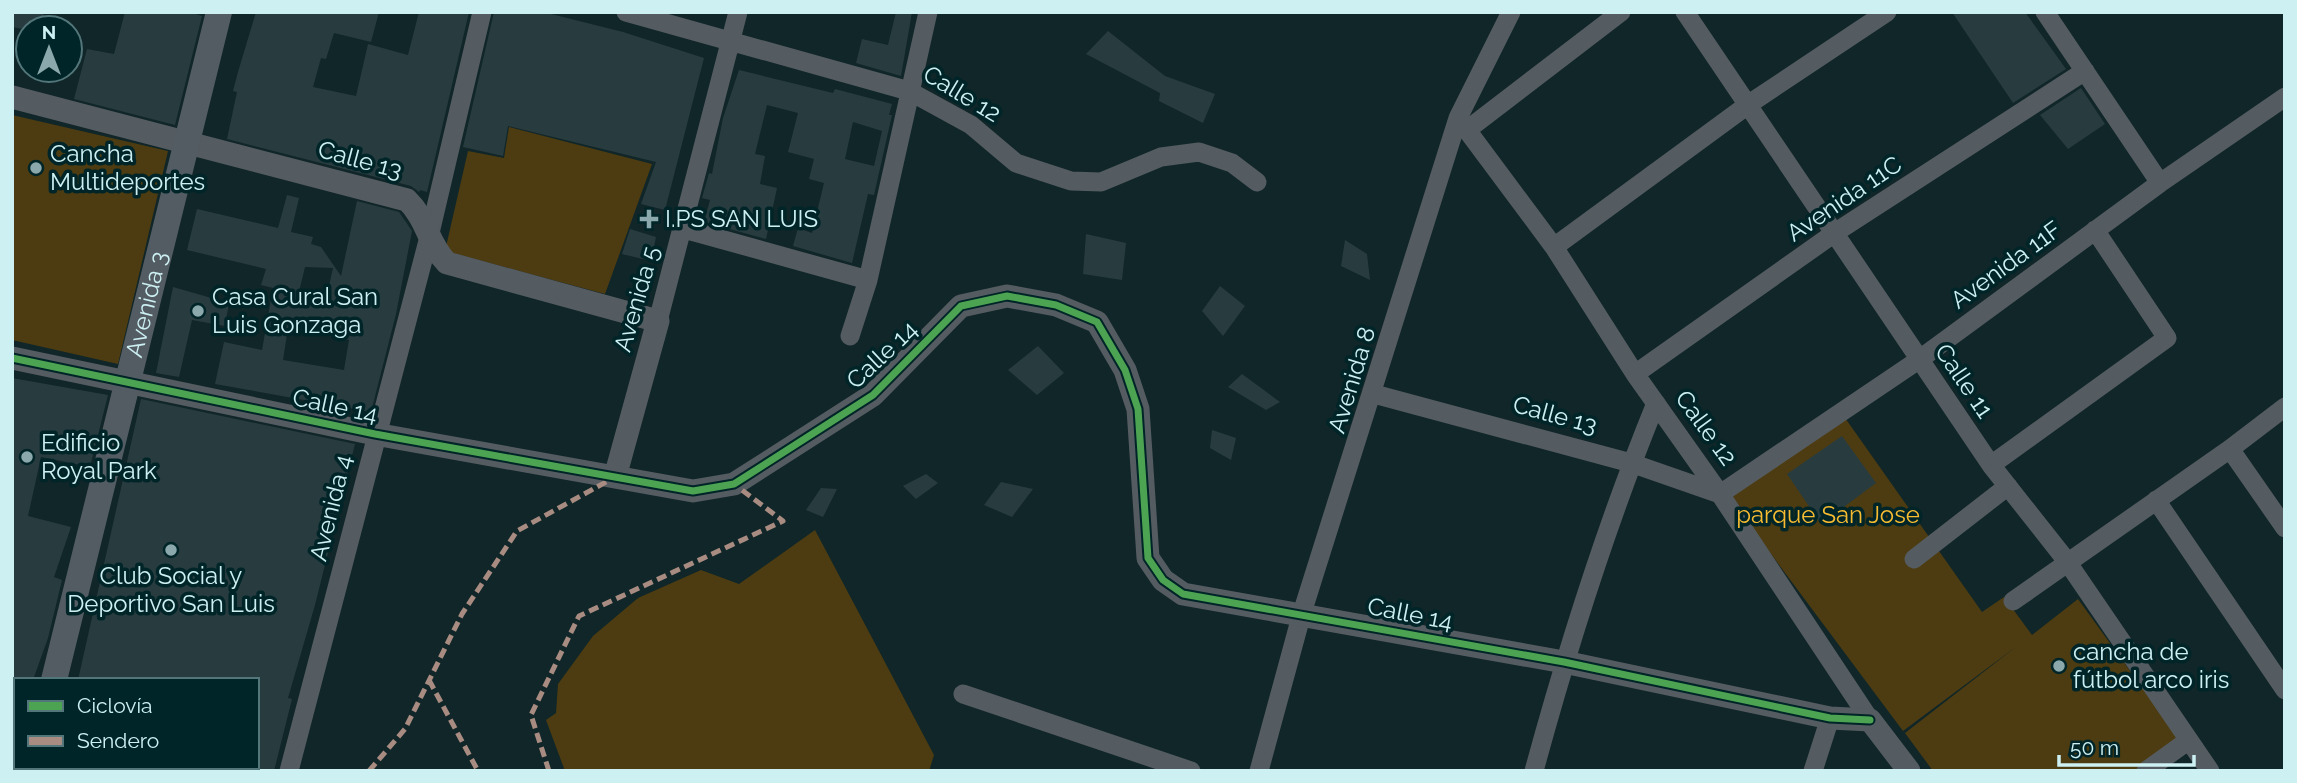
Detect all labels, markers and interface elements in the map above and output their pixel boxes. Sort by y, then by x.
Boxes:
north arrow [14,14,84,84]
text: N [42,21,56,43]
street label: Calle 12 [918,59,1006,128]
street label: Calle 13 [315,134,405,185]
place label: Cancha Multideportes [50,139,205,196]
street label: Avenida 11C [1781,150,1907,248]
marker: Cancha Multideportes [28,160,44,176]
place label: I.PS SAN LUIS [665,204,818,233]
marker: I.PS SAN LUIS [639,209,659,229]
street label: Avenida 11F [1945,215,2067,315]
street label: Avenida 5 [608,243,665,355]
street label: Avenida 3 [119,248,173,360]
place label: Casa Cural San Luis Gonzaga [212,282,378,339]
marker: Casa Cural San Luis Gonzaga [190,303,206,319]
street label: Calle 14 [840,315,923,395]
street label: Avenida 8 [1322,323,1381,436]
street label: Calle 11 [1929,338,2000,423]
street label: Calle 14 [290,382,380,429]
street label: Calle 12 [1670,385,1743,471]
street label: Calle 13 [1510,389,1600,440]
place label: Edificio Royal Park [41,428,157,485]
marker: Edificio Royal Park [19,449,35,465]
street label: Avenida 4 [303,452,358,564]
park label: parque San Jose [1736,500,1920,529]
marker: Club Social y Deportivo San Luis [163,542,179,558]
place label: Club Social y Deportivo San Luis [67,561,275,618]
street label: Calle 14 [1365,591,1455,636]
place label: cancha de fútbol arco iris [2073,637,2229,694]
marker: cancha de fútbol arco iris [2051,658,2067,674]
legend [14,678,259,769]
text: Ciclovía [77,693,153,718]
scale bar [2059,724,2194,768]
text: Sendero [77,728,159,753]
text: 50 m [2070,735,2119,760]

